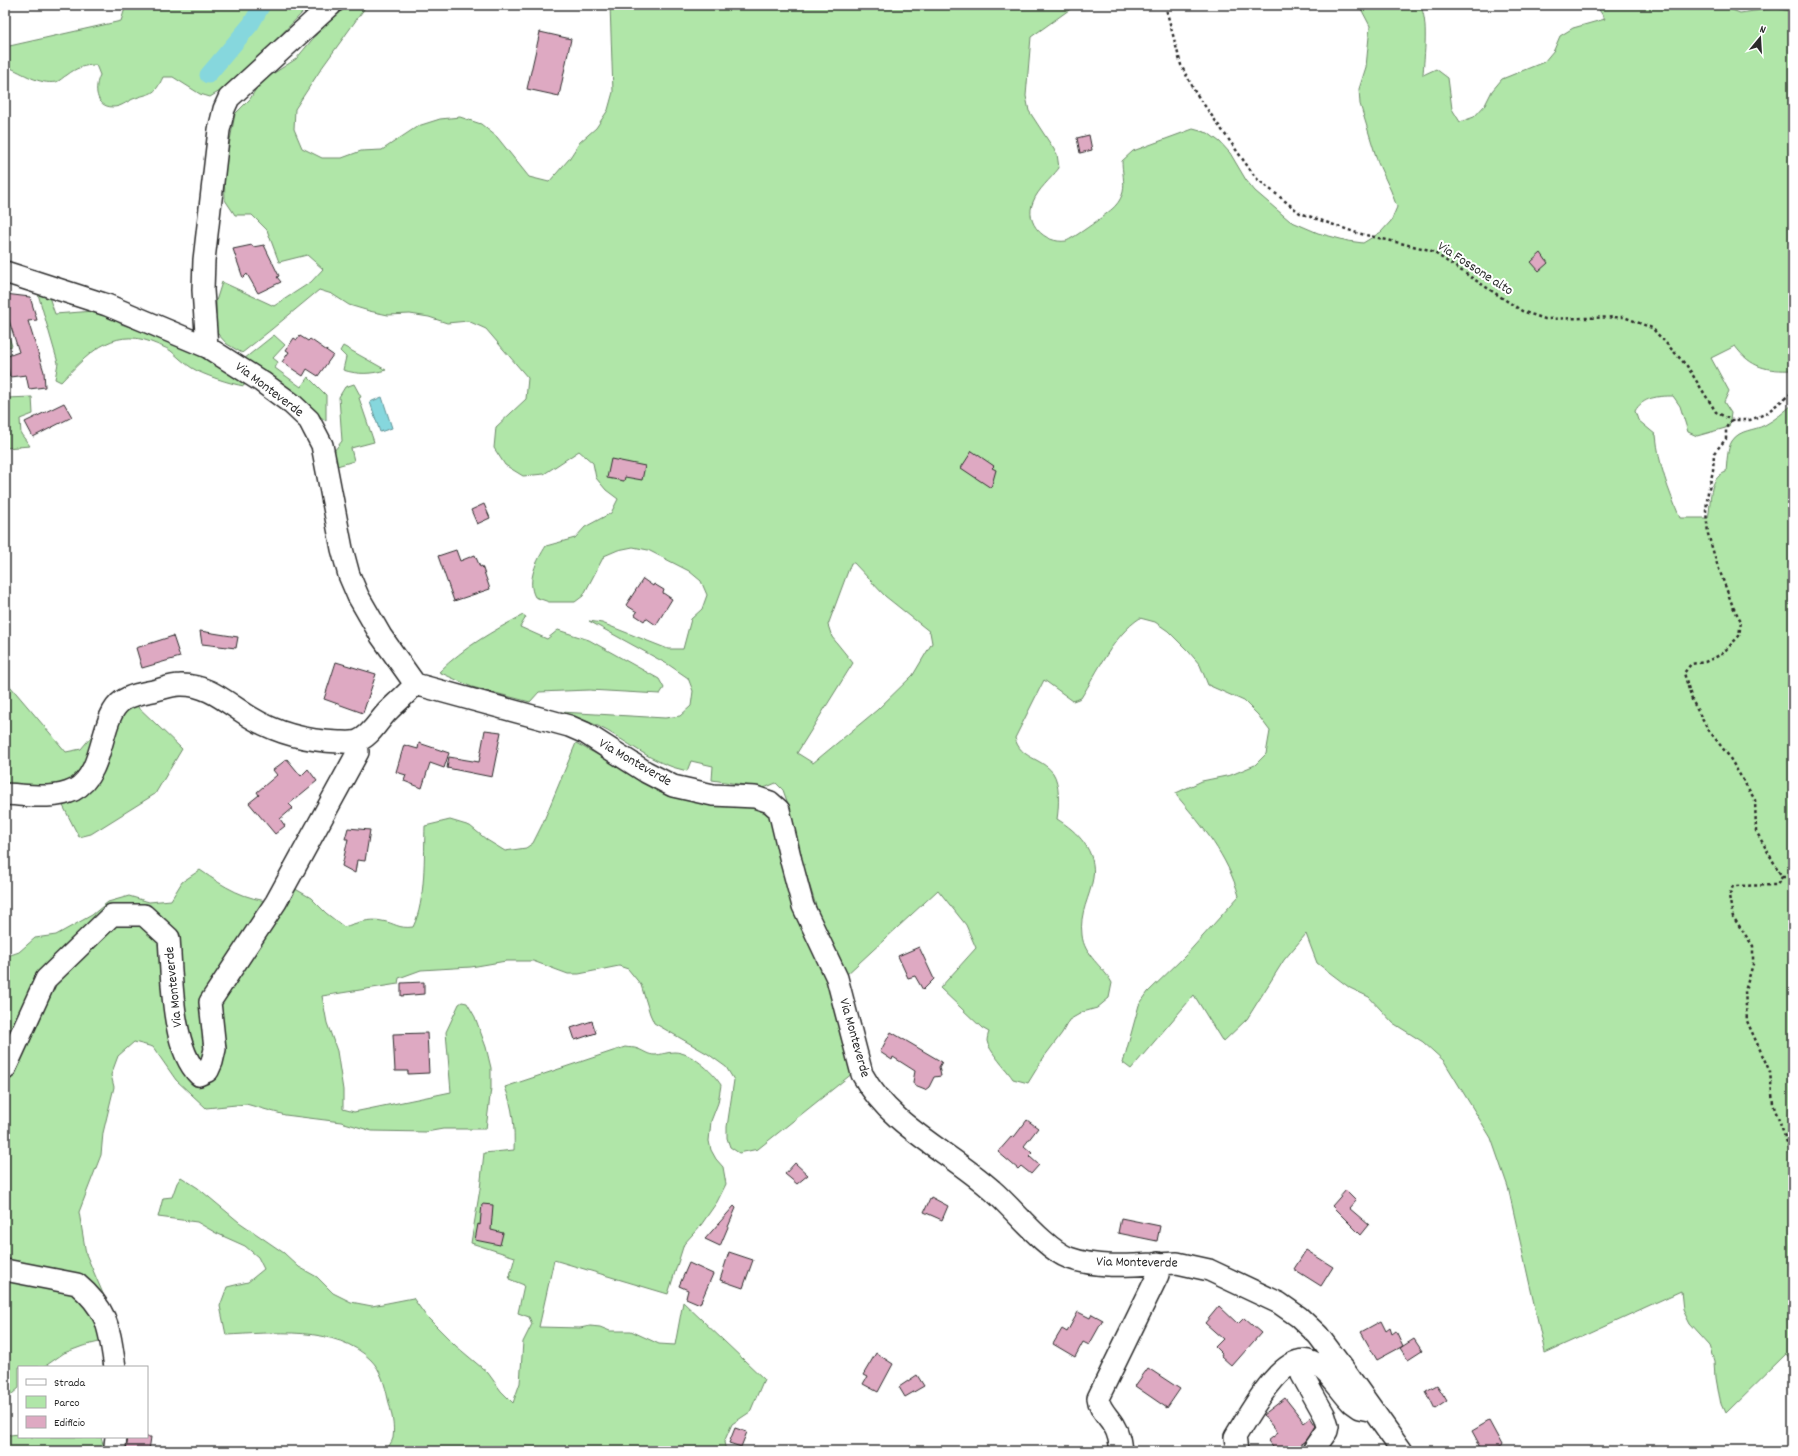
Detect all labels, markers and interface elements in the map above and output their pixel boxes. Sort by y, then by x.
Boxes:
north arrow [1740,18,1780,58]
text: N [1757,22,1768,39]
street label: Via Fossone alto [1433,237,1517,301]
street label: Via Monteverde [231,358,307,422]
street label: Via Monteverde [595,734,675,792]
street label: Via Monteverde [160,946,188,1028]
street label: Via Monteverde [833,996,875,1080]
street label: Via Monteverde [1096,1252,1178,1274]
legend [18,1366,148,1438]
text: Strada [54,1375,85,1392]
text: Parco [54,1395,80,1412]
text: Edificio [54,1415,85,1432]

